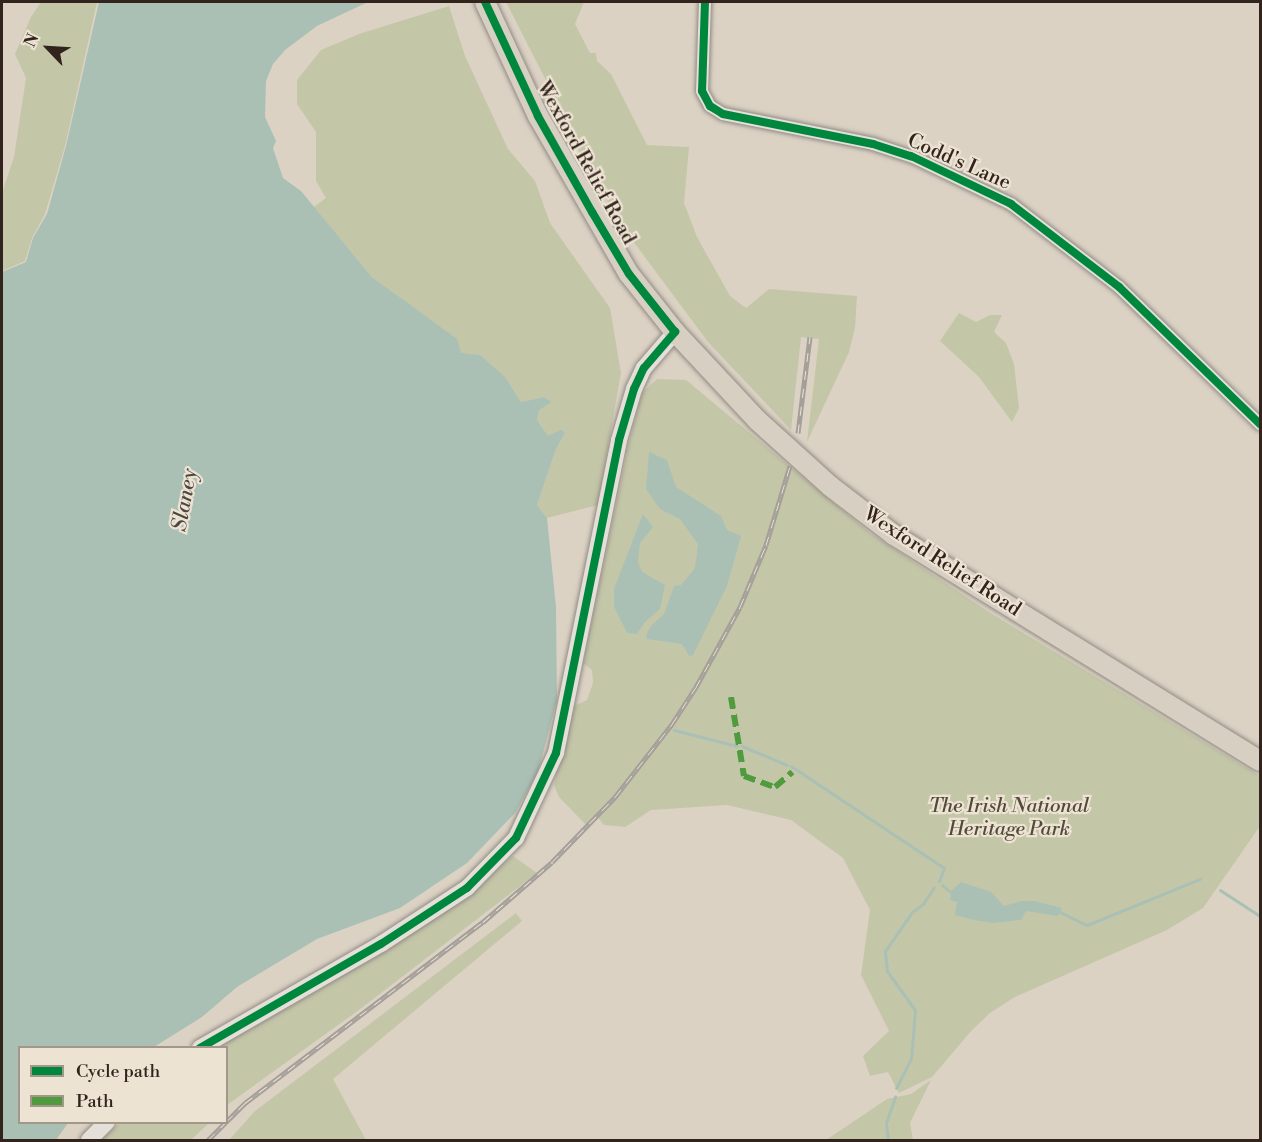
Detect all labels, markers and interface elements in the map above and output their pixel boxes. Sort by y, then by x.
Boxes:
north arrow [18,18,78,78]
text: N [20,30,43,50]
street label: Wexford Relief Road [531,77,641,249]
street label: Codd's Lane [904,129,1014,195]
water label: Slaney [167,467,203,533]
street label: Wexford Relief Road [859,502,1025,622]
park label: The Irish National Heritage Park [929,794,1089,841]
legend [18,1046,228,1124]
text: Cycle path [76,1060,160,1083]
text: Path [76,1090,114,1113]

